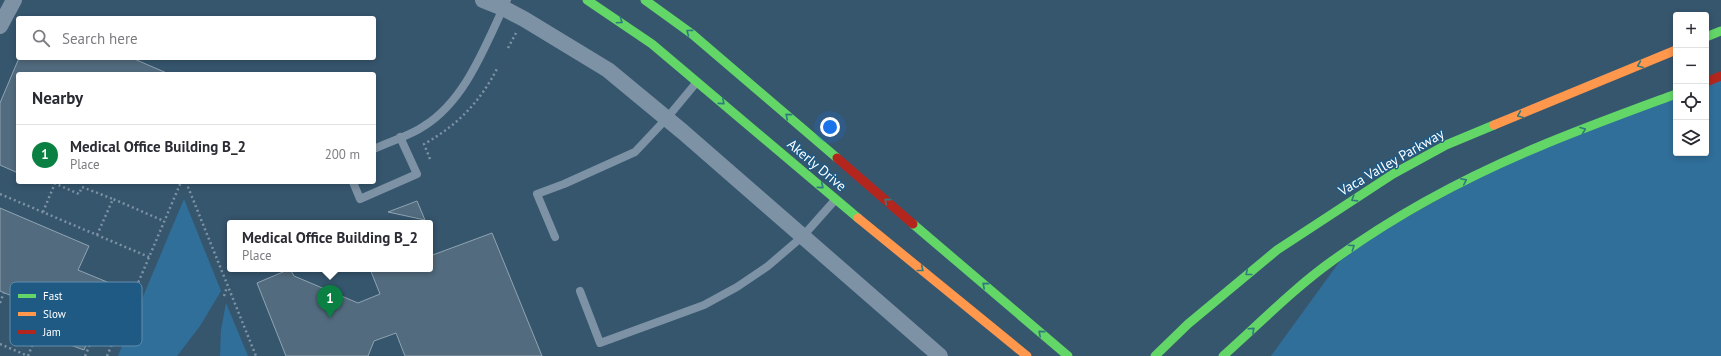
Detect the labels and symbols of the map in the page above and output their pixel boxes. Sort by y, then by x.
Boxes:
one-way arrow [616,16,623,24]
one-way arrow [686,30,693,37]
one-way arrow [1637,60,1644,68]
one-way arrow [717,97,725,104]
one-way arrow [1517,110,1524,118]
one-way arrow [785,113,793,120]
your location [820,117,840,137]
street label: Vaca Valley Parkway [1334,124,1448,200]
one-way arrow [1579,126,1586,134]
street label: Akerly Drive [784,135,850,195]
one-way arrow [1459,179,1467,186]
one-way arrow [816,182,823,189]
one-way arrow [1352,194,1359,201]
one-way arrow [884,198,891,205]
one-way arrow [1348,245,1355,252]
one-way arrow [916,265,924,272]
one-way arrow [1246,269,1253,276]
legend [10,282,142,346]
one-way arrow [983,283,990,290]
pin: 1 [317,285,343,318]
text: Fast [43,289,63,303]
text: Slow [43,307,66,321]
text: Jam [42,325,61,339]
one-way arrow [1247,328,1254,335]
one-way arrow [1038,331,1046,338]

